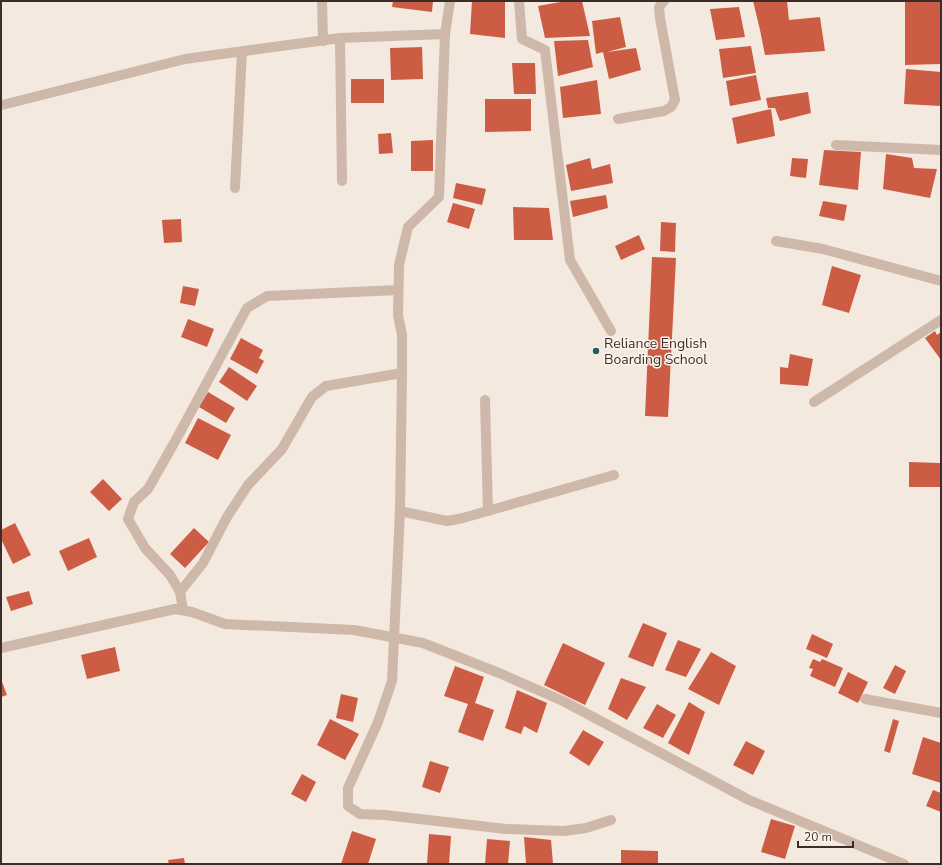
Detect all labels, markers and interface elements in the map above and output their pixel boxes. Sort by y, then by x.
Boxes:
place label: Reliance English Boarding School [604,334,708,369]
marker: Reliance English Boarding School [591,346,601,356]
scale bar [798,823,853,849]
text: 20 m [804,829,832,845]

